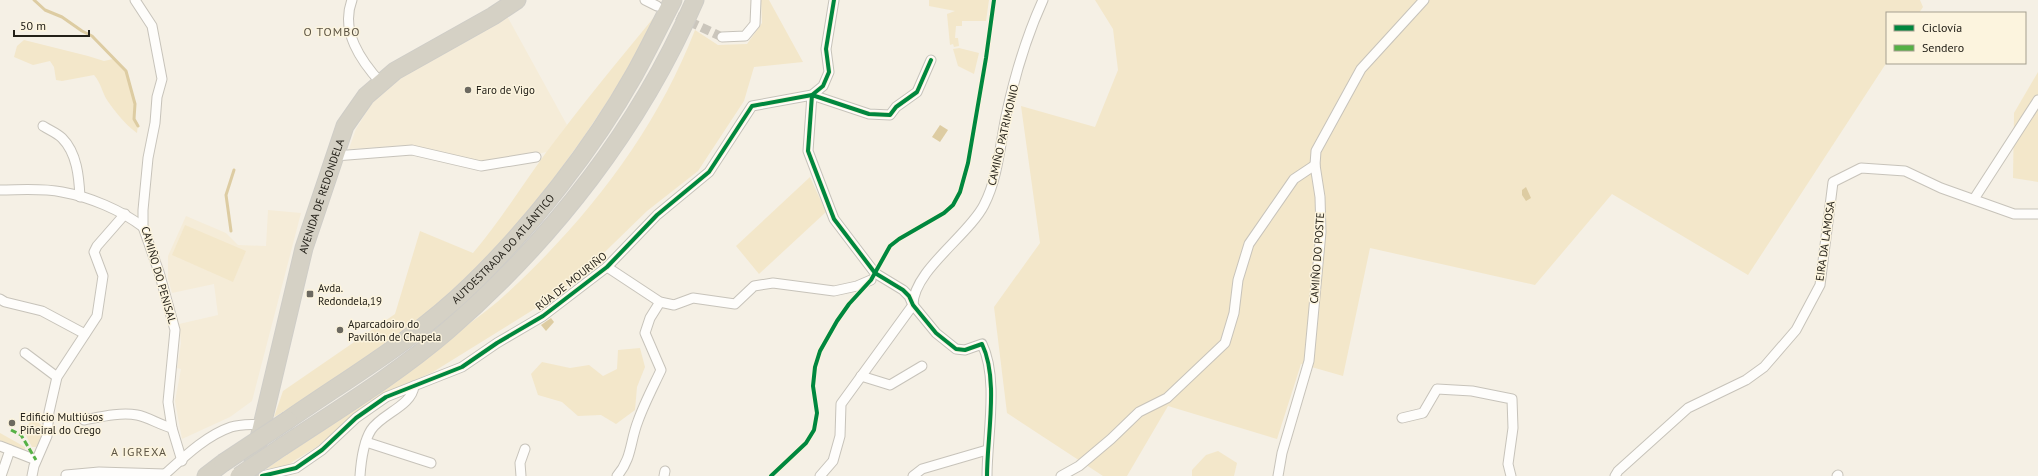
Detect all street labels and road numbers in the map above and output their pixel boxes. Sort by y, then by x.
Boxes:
street label: CAMIÑO PATRIMONIO [985,83,1021,187]
street label: AVENIDA DE REDONDELA [296,136,347,255]
street label: AUTOESTRADA DO ATLÁNTICO [449,191,557,307]
street label: EIRA DA LAMOSA [1812,199,1838,282]
street label: CAMIÑO DO POSTE [1307,212,1327,304]
street label: CAMIÑO DO PENISAL [138,225,180,325]
street label: RÚA DE MOURIÑO [533,249,609,313]

